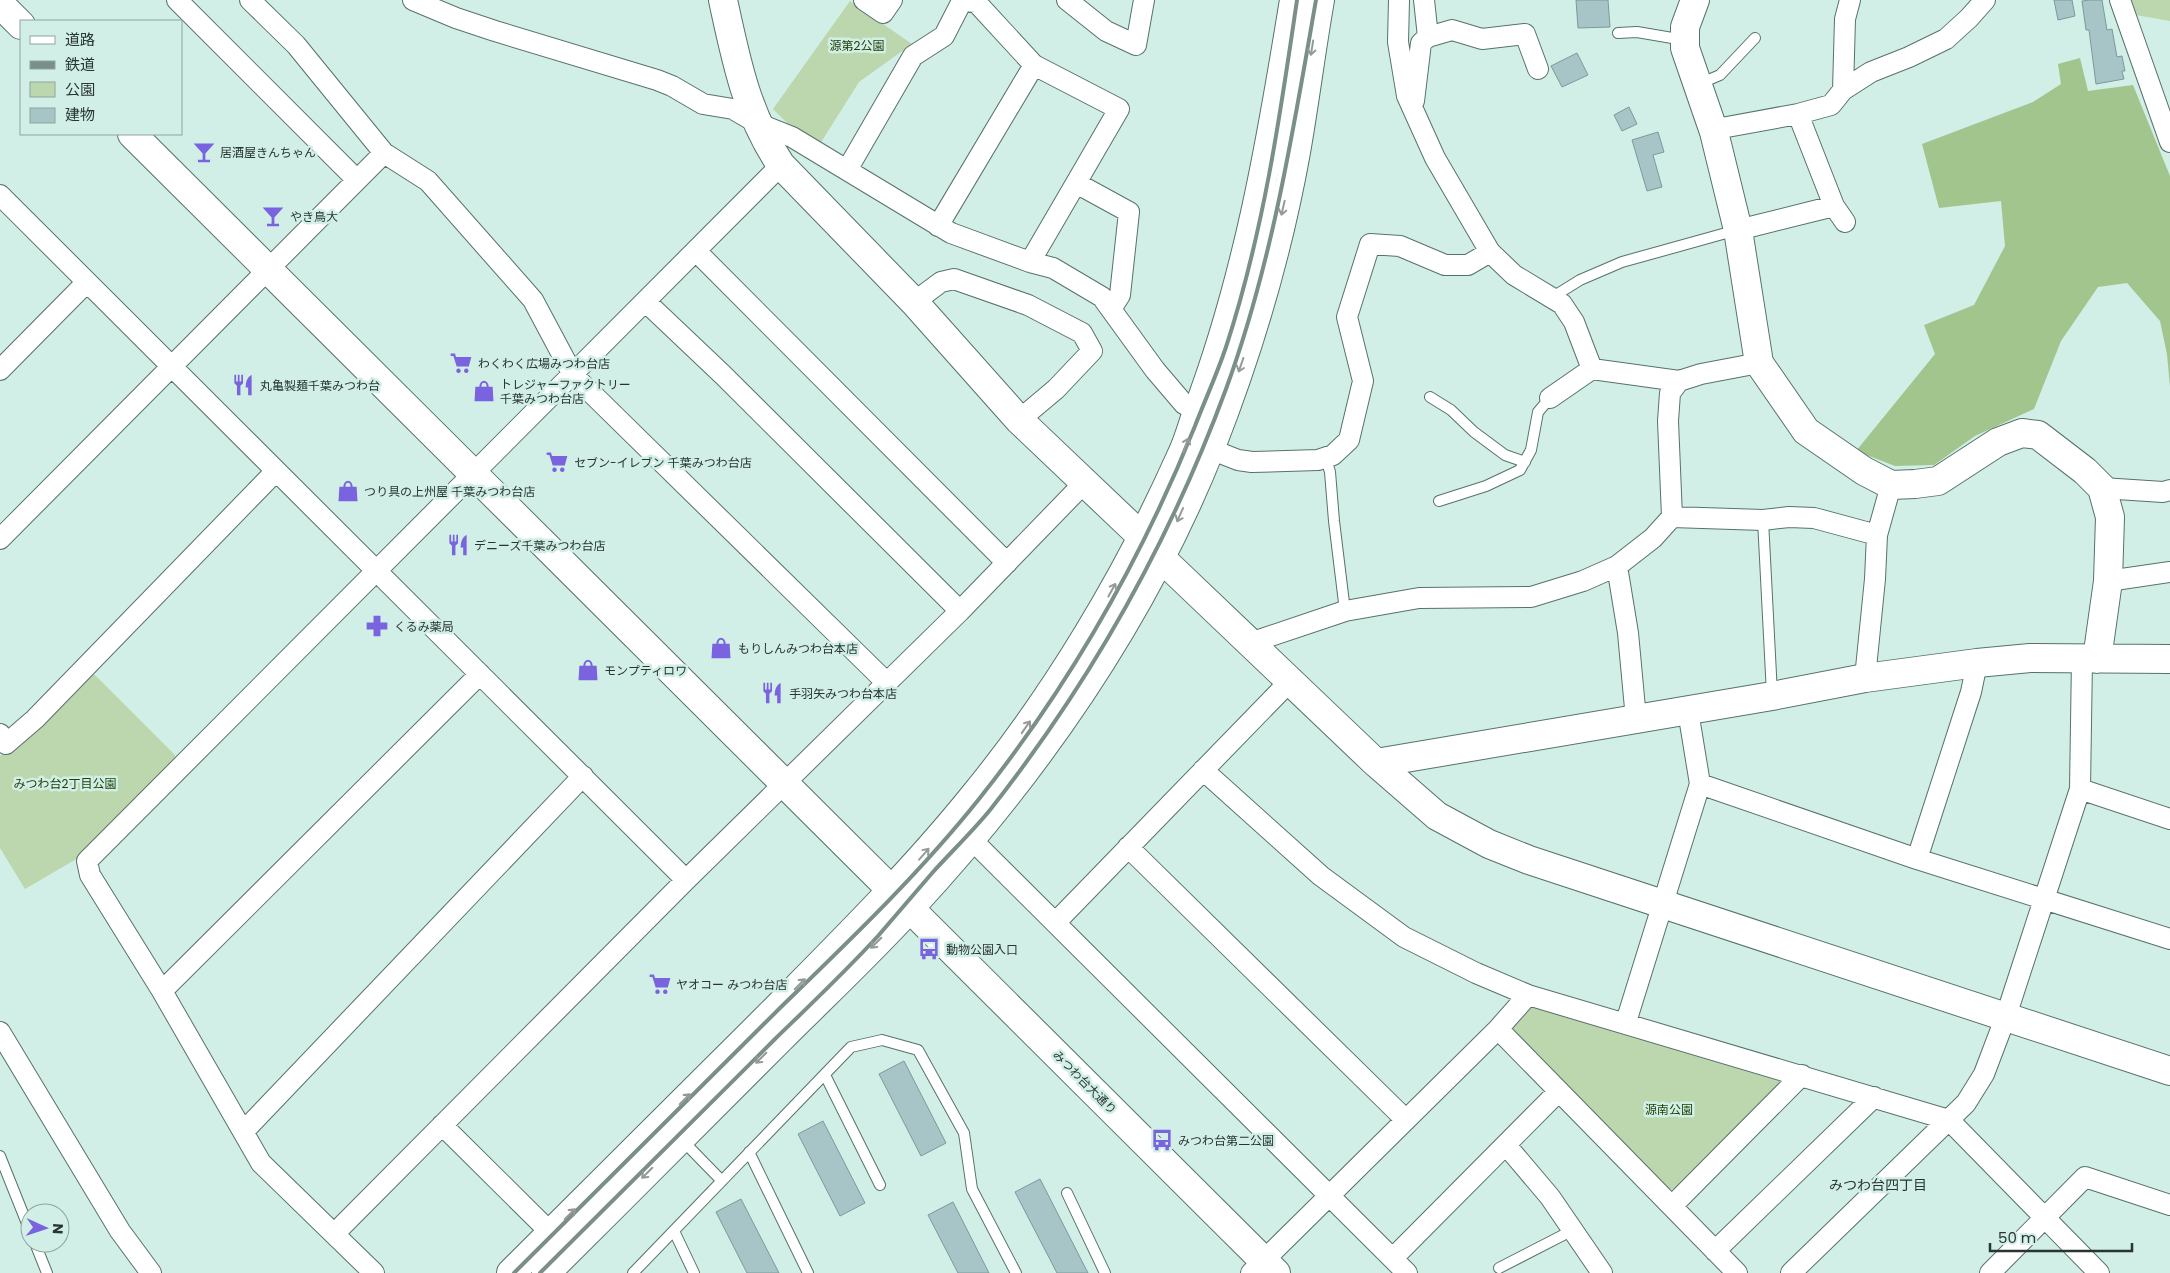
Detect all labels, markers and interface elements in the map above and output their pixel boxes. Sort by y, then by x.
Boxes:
legend [20,20,182,135]
text: 道路 [65,29,95,50]
park label: 源第2公園 [830,37,884,54]
one-way arrow [1307,40,1317,56]
text: 鉄道 [65,54,95,75]
text: 公園 [65,79,95,100]
text: 建物 [65,104,95,125]
bar icon: 居酒屋きんちゃん [191,139,217,165]
place label: 居酒屋きんちゃん [220,144,316,161]
one-way arrow [1278,200,1288,216]
bar icon: やき鳥大 [260,203,286,229]
place label: やき鳥大 [290,208,338,225]
supermarket icon: わくわく広場みつわ台店 [448,350,474,376]
place label: わくわく広場みつわ台店 [478,355,610,372]
one-way arrow [1235,356,1245,372]
restaurant icon: 丸亀製麺千葉みつわ台 [230,372,256,398]
place label: トレジャーファクトリー 千葉みつわ台店 [500,376,631,407]
place label: 丸亀製麺千葉みつわ台 [260,377,380,394]
shop icon: トレジャーファクトリー 千葉みつわ台店 [471,378,497,404]
one-way arrow [1182,437,1191,453]
supermarket icon: セブン-イレブン 千葉みつわ台店 [544,449,570,475]
place label: セブン-イレブン 千葉みつわ台店 [574,454,752,471]
shop icon: つり具の上州屋 千葉みつわ台店 [335,478,361,504]
place label: つり具の上州屋 千葉みつわ台店 [364,483,535,500]
one-way arrow [1175,507,1185,522]
restaurant icon: デニーズ千葉みつわ台店 [445,532,471,558]
place label: デニーズ千葉みつわ台店 [474,537,605,554]
one-way arrow [1107,582,1117,597]
pharmacy icon: くるみ薬局 [364,613,390,639]
place label: くるみ薬局 [394,618,454,635]
shop icon: もりしんみつわ台本店 [708,635,734,661]
place label: もりしんみつわ台本店 [738,640,858,657]
shop icon: モンプティロワ [575,657,601,683]
place label: モンプティロワ [604,662,687,679]
restaurant icon: 手羽矢みつわ台本店 [759,680,785,706]
place label: 手羽矢みつわ台本店 [789,685,897,702]
one-way arrow [1021,720,1031,734]
park label: みつわ台2丁目公園 [14,775,116,792]
one-way arrow [919,847,930,860]
bus stop icon: 動物公園入口 [916,936,942,962]
one-way arrow [870,937,882,949]
place label: 動物公園入口 [946,941,1018,958]
supermarket icon: ヤオコー みつわ台店 [647,971,673,997]
place label: ヤオコー みつわ台店 [676,976,787,993]
one-way arrow [794,978,806,990]
street label: みつわ台大通り [1049,1046,1121,1118]
one-way arrow [755,1052,767,1064]
one-way arrow [679,1093,692,1105]
park label: 源南公園 [1645,1101,1693,1118]
bus stop icon: みつわ台第二公園 [1149,1127,1175,1153]
place label: みつわ台第二公園 [1178,1132,1274,1149]
one-way arrow [640,1167,653,1179]
district label: みつわ台四丁目 [1829,1175,1927,1195]
north arrow [20,1203,70,1253]
one-way arrow [564,1208,577,1220]
scale bar [1990,1220,2132,1252]
text: N [48,1223,68,1234]
text: 50 m [1998,1227,2036,1248]

